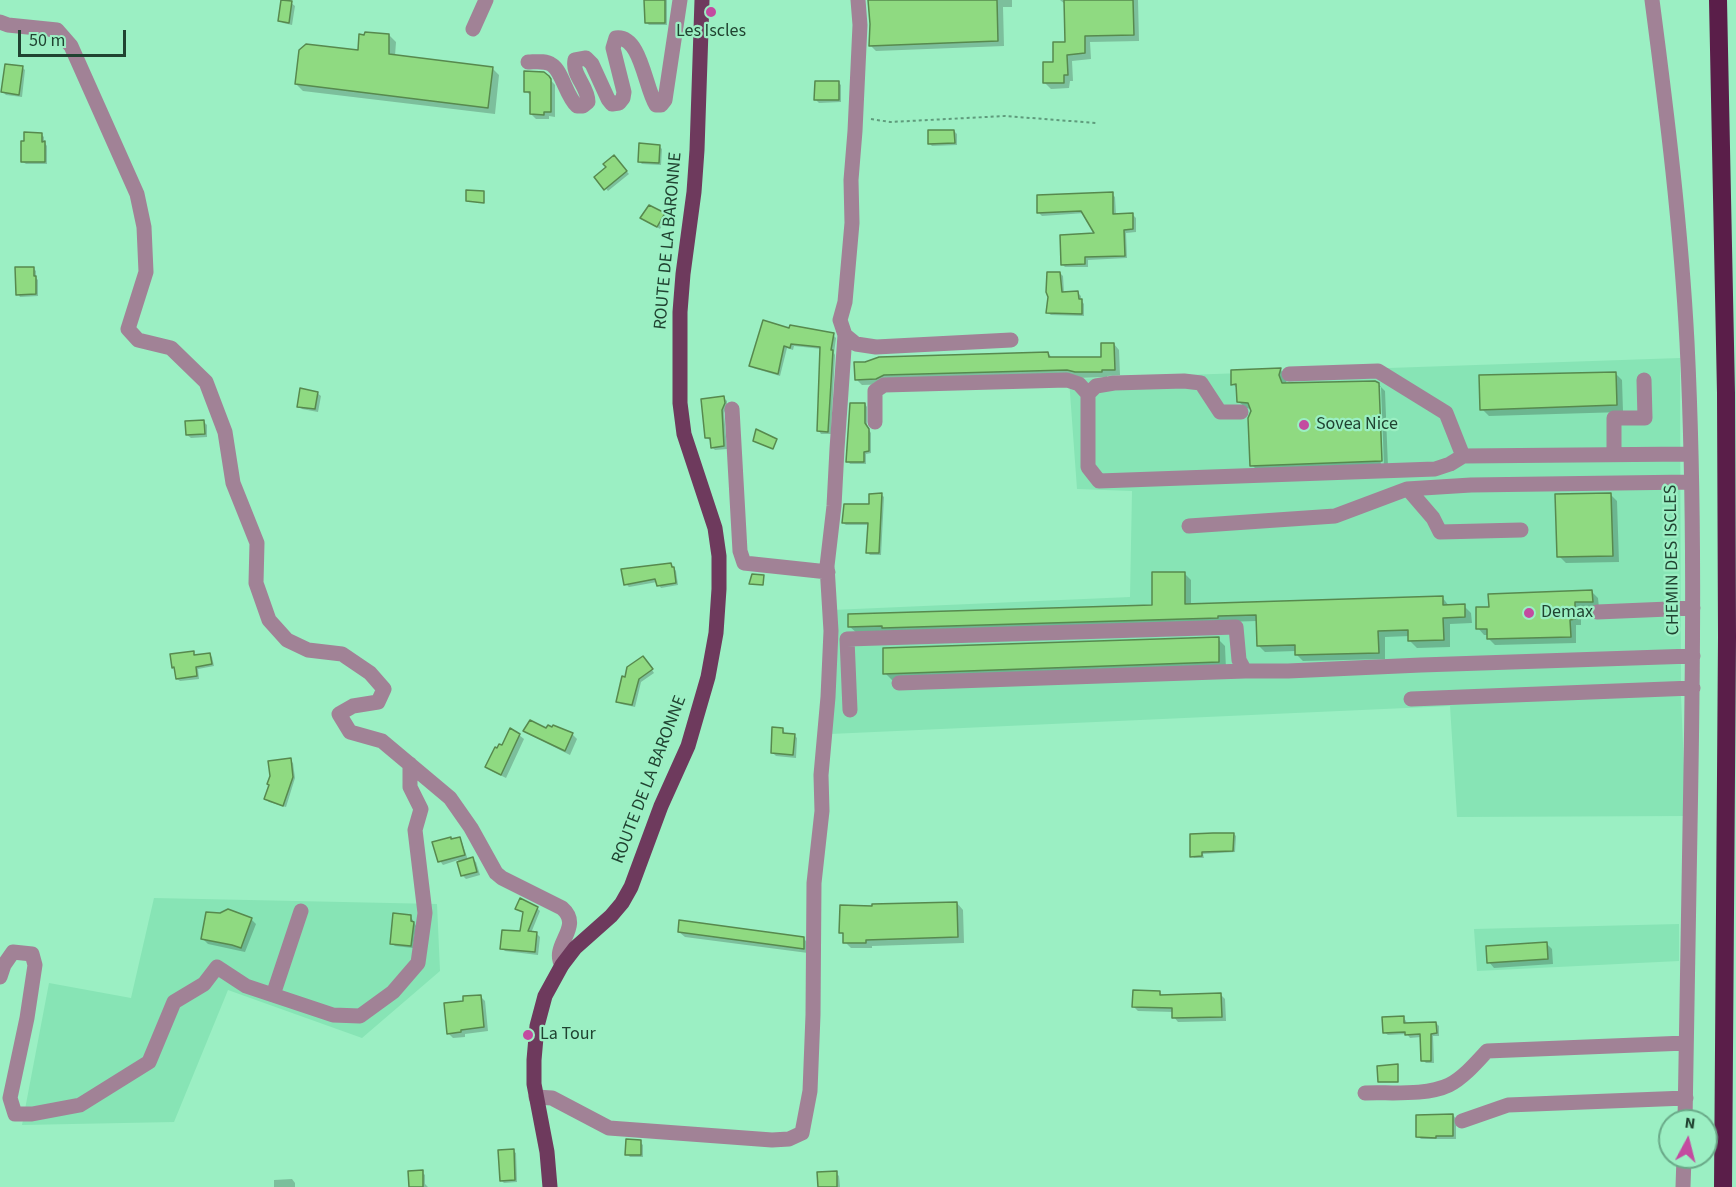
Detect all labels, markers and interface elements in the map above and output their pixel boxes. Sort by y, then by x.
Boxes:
marker: Les Iscles [704,5,718,19]
scale bar [21,18,129,56]
place label: Les Iscles [676,21,746,43]
text: 50 m [29,28,65,53]
street label: ROUTE DE LA BARONNE [650,151,688,331]
place label: Sovea Nice [1316,414,1398,436]
marker: Sovea Nice [1297,418,1311,432]
street label: CHEMIN DES ISCLES [1661,484,1685,636]
place label: Demax [1541,602,1593,624]
marker: Demax [1522,606,1536,620]
street label: ROUTE DE LA BARONNE [608,693,692,867]
place label: La Tour [540,1024,596,1046]
marker: La Tour [521,1028,535,1042]
north arrow [1658,1109,1718,1169]
text: N [1683,1112,1697,1135]

